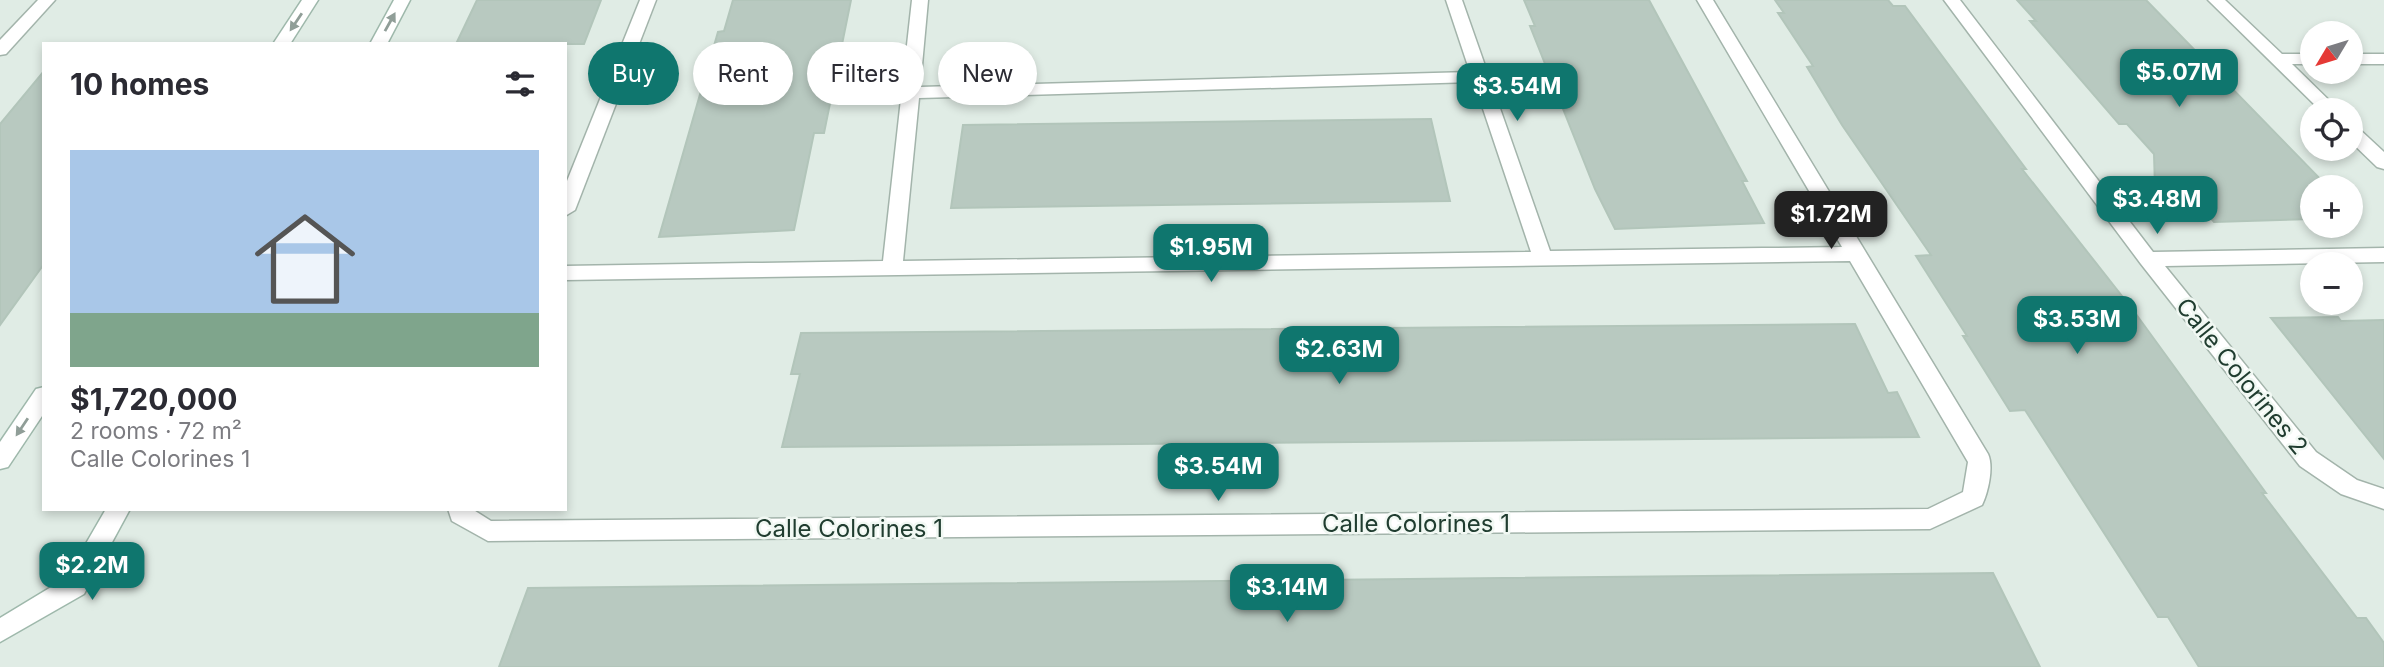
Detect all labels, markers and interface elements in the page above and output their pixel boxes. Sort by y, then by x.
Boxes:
one-way arrow [384,12,396,32]
one-way arrow [289,13,303,31]
north arrow [2300,21,2362,84]
map controls [2300,21,2363,315]
chip: Buy [588,42,679,105]
chip: Rent [693,42,793,105]
chip: Filters [807,42,924,105]
chip: New [938,42,1037,105]
pin: $5.07M [2122,50,2236,109]
text: $5.07M [2136,58,2222,86]
pin: $3.54M [1460,64,1574,123]
icon: filters [501,65,539,103]
text: 10 homes [70,66,209,102]
text: $3.54M [1473,72,1561,100]
button: locate [2300,98,2363,161]
button: + [2300,175,2363,238]
pin: $3.48M [2100,176,2214,236]
text: $3.48M [2112,185,2202,213]
pin: $1.72M [1774,191,1888,251]
icon: home [242,196,368,322]
text: $1.72M [1790,200,1872,228]
pin: $1.95M [1154,224,1268,284]
text: $1.95M [1169,233,1253,261]
button: − [2300,252,2363,315]
street label: Calle Colorines 2 [2170,292,2314,460]
pin: $3.53M [2020,296,2134,356]
text: $3.53M [2033,305,2121,333]
pin: $2.63M [1282,326,1396,386]
text: $2.63M [1295,335,1383,363]
text: $1,720,000 [70,381,237,417]
text: 2 rooms · 72 m² [70,417,242,445]
one-way arrow [15,418,29,436]
pin: $3.54M [1161,444,1275,503]
text: Calle Colorines 1 [70,445,250,473]
text: $3.54M [1174,452,1262,480]
street label: Calle Colorines 1 [1322,509,1510,538]
street label: Calle Colorines 1 [755,514,943,543]
pin: $2.2M [43,542,141,602]
text: $2.2M [55,551,129,579]
pin: $3.14M [1230,564,1344,624]
text: $3.14M [1246,573,1328,601]

